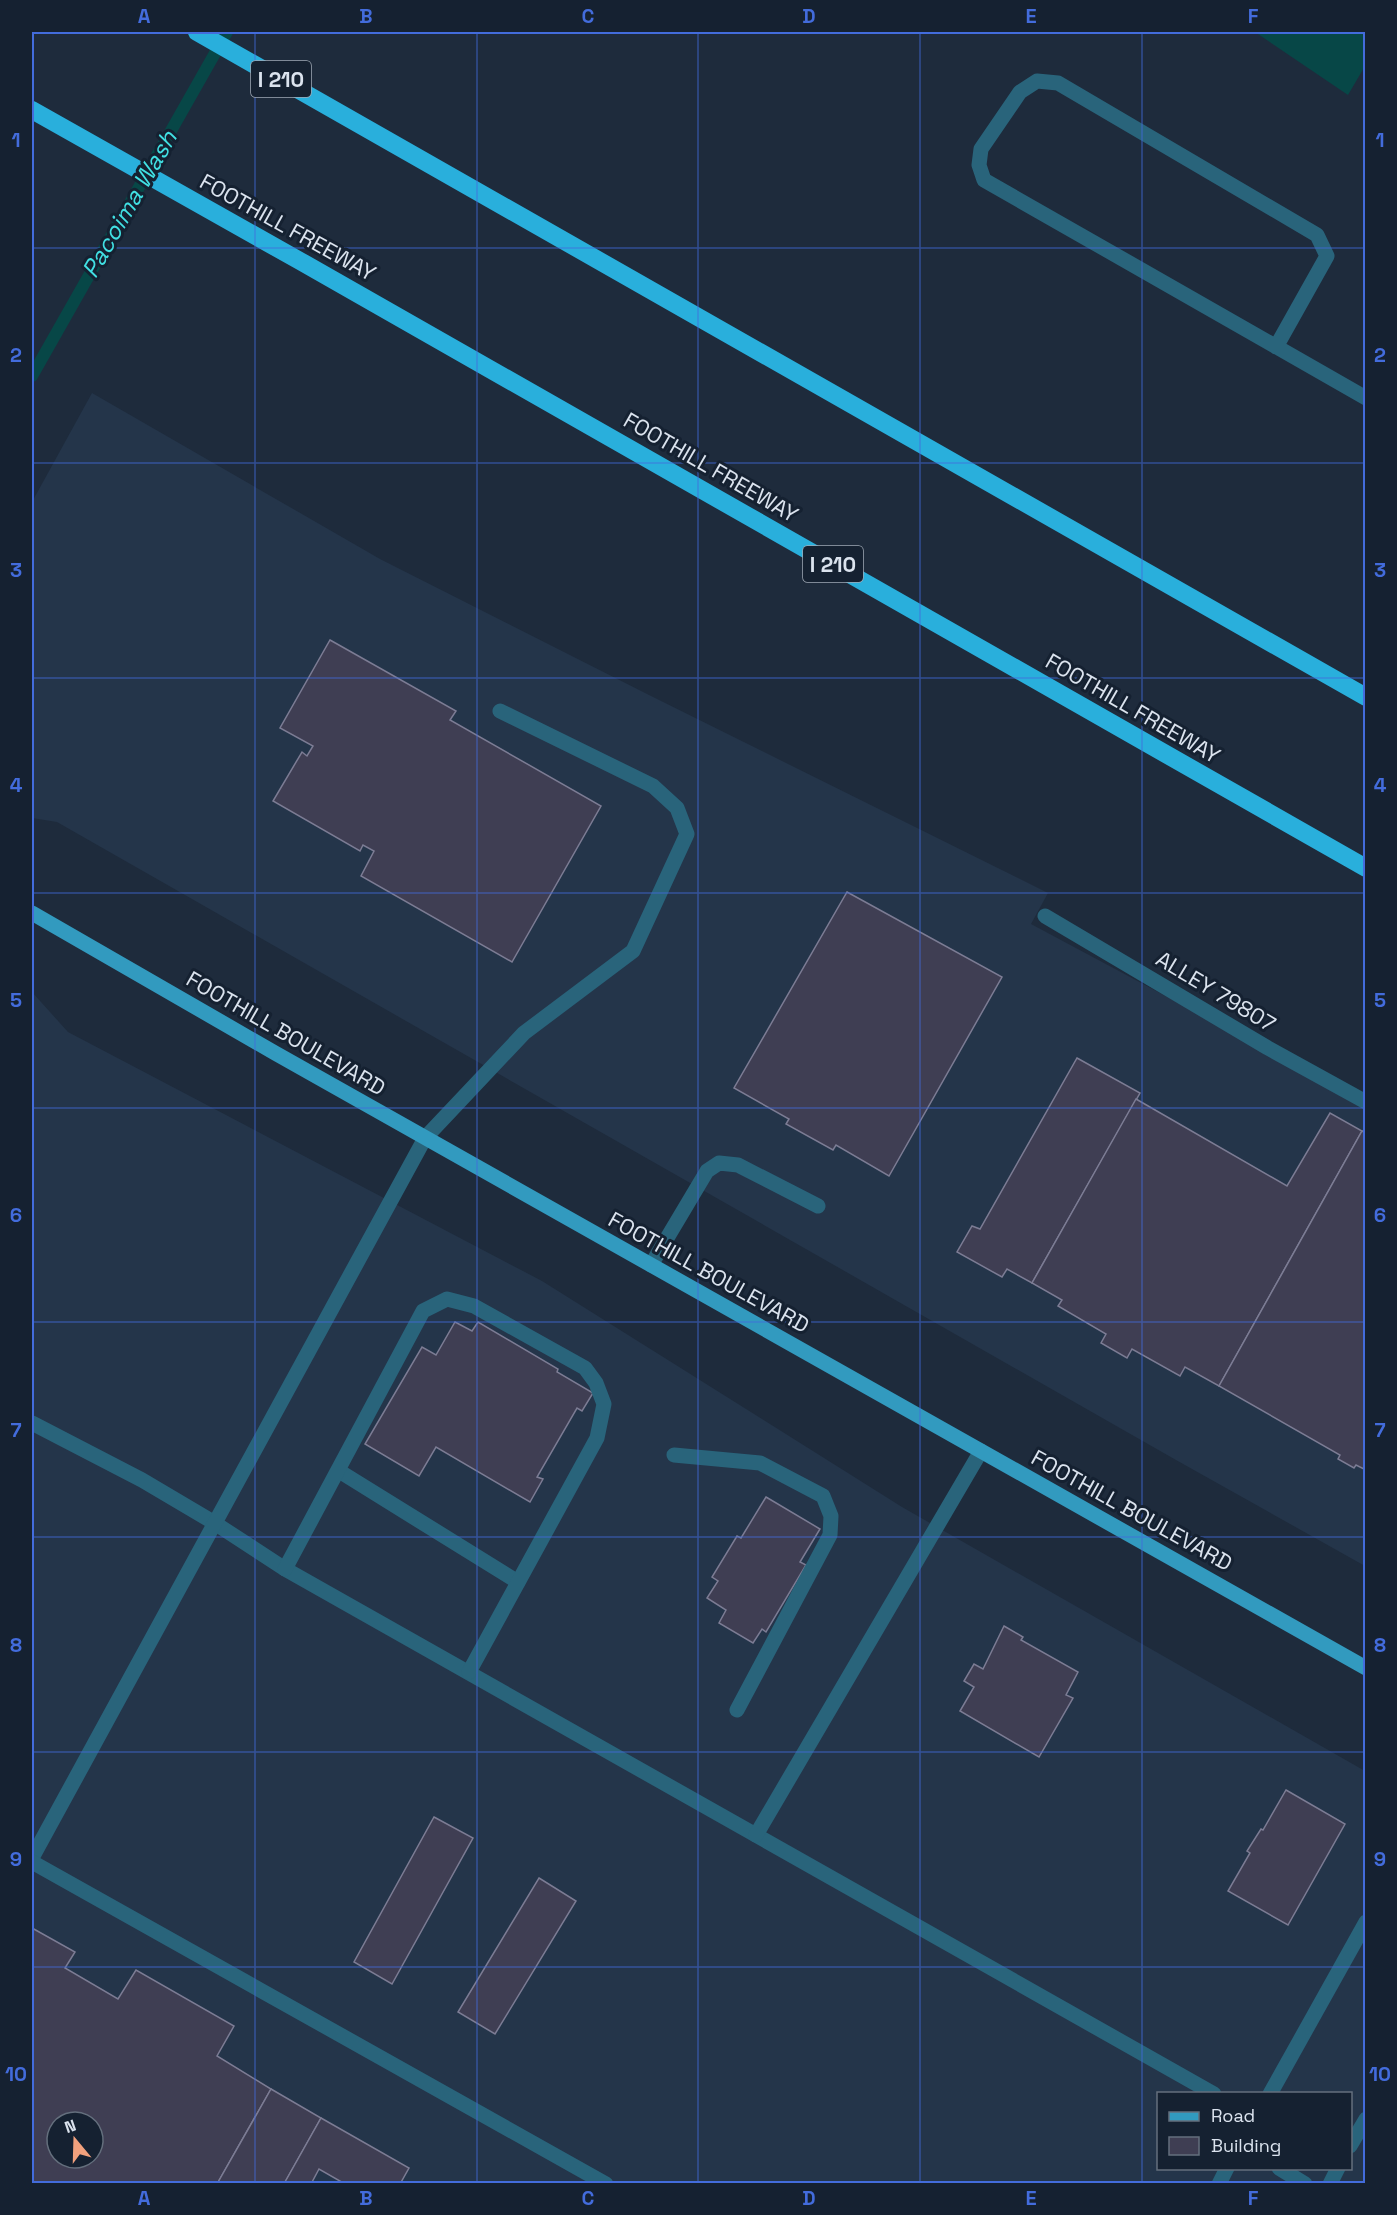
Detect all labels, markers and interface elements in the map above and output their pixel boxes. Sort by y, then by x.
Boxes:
text: A [138,3,151,29]
text: B [359,3,373,29]
text: C [582,3,595,29]
text: D [802,3,816,29]
text: E [1025,3,1037,29]
text: F [1248,3,1259,29]
road number: I 210 [251,61,311,97]
water label: Pacoima Wash [74,124,184,283]
text: 1 [11,127,21,153]
text: 1 [1375,127,1385,153]
street label: FOOTHILL FREEWAY [195,167,381,287]
text: 2 [10,342,22,368]
text: 2 [1374,342,1386,368]
street label: FOOTHILL FREEWAY [619,406,804,529]
road number: I 210 [803,546,863,582]
text: 3 [10,557,22,583]
text: 3 [1374,557,1386,583]
street label: FOOTHILL FREEWAY [1041,647,1226,770]
text: 4 [10,772,23,798]
text: 4 [1374,772,1387,798]
street label: ALLEY 79807 [1151,944,1281,1038]
street label: FOOTHILL BOULEVARD [181,965,391,1101]
text: 5 [10,987,22,1013]
text: 5 [1374,987,1386,1013]
text: 6 [10,1202,22,1228]
text: 6 [1374,1202,1386,1228]
street label: FOOTHILL BOULEVARD [604,1205,814,1339]
text: 7 [10,1417,22,1443]
text: 7 [1374,1417,1386,1443]
street label: FOOTHILL BOULEVARD [1027,1443,1237,1577]
text: 8 [10,1632,22,1658]
text: 8 [1374,1632,1386,1658]
text: 9 [10,1846,22,1872]
text: 9 [1374,1846,1386,1872]
text: 10 [5,2061,27,2087]
text: 10 [1369,2061,1391,2087]
legend [1157,2092,1352,2170]
text: Road [1211,2104,1255,2127]
north arrow [45,2110,105,2170]
text: N [62,2115,79,2138]
text: Building [1211,2134,1281,2157]
text: A [138,2185,151,2211]
text: B [359,2185,373,2211]
text: C [582,2185,595,2211]
text: D [802,2185,816,2211]
text: E [1025,2185,1037,2211]
text: F [1248,2185,1259,2211]

